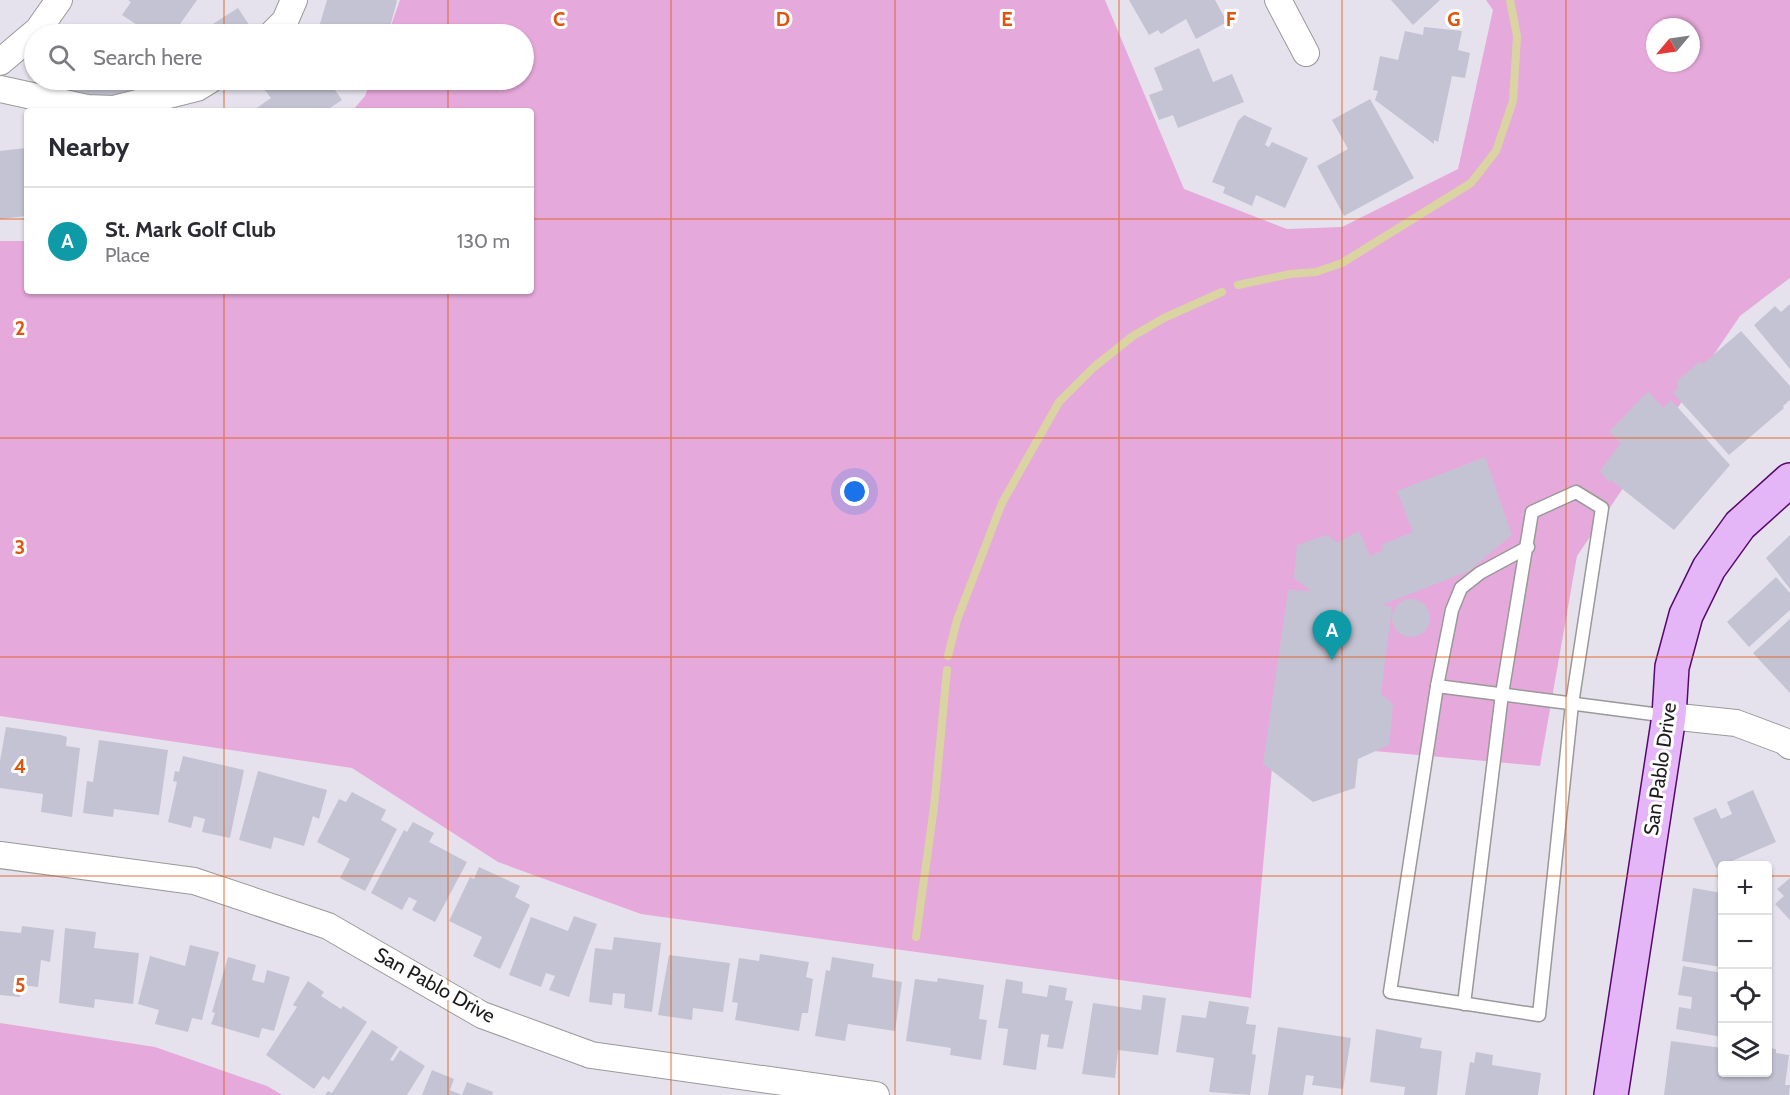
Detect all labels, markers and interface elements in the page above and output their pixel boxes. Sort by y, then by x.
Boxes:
text: C [553,7,565,31]
text: D [776,7,790,31]
text: E [1001,7,1013,31]
text: F [1226,7,1237,31]
text: G [1447,7,1461,31]
north arrow [1646,18,1700,72]
search box [24,24,534,90]
icon: search [45,41,78,74]
text: Search here [93,44,202,71]
text: Nearby [48,131,129,163]
text: St. Mark Golf Club [105,216,276,243]
text: A [61,229,74,253]
text: 130 m [457,229,510,253]
text: Place [105,243,150,267]
text: 2 [15,316,25,340]
your location [840,477,869,506]
text: 3 [15,535,25,559]
pin: A [1312,610,1352,660]
street label: San Pablo Drive [1639,701,1681,837]
text: 4 [14,754,26,778]
map controls [1718,861,1772,1077]
button: + [1718,861,1772,915]
button: − [1718,915,1772,969]
street label: San Pablo Drive [371,942,499,1028]
button: locate [1718,969,1772,1023]
text: 5 [15,973,25,997]
button: layers [1718,1023,1772,1077]

